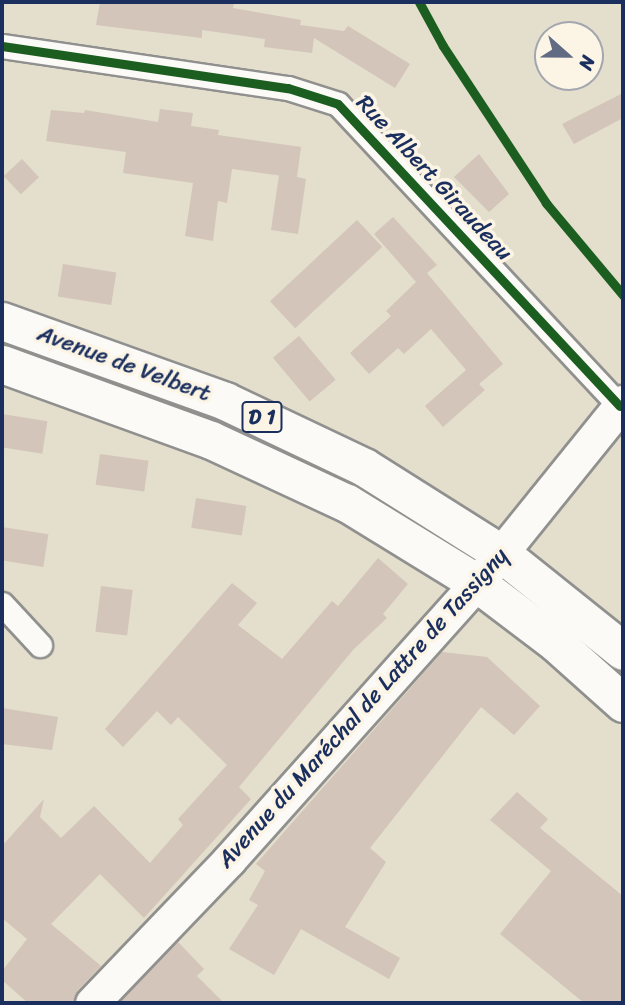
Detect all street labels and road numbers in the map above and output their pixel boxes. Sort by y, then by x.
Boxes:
street label: Rue Albert Giraudeau [350,89,518,267]
street label: Avenue de Velbert [33,320,215,408]
road number: D 1 [241,400,283,434]
street label: Avenue du Maréchal de Lattre de Tassigny [211,542,515,874]

